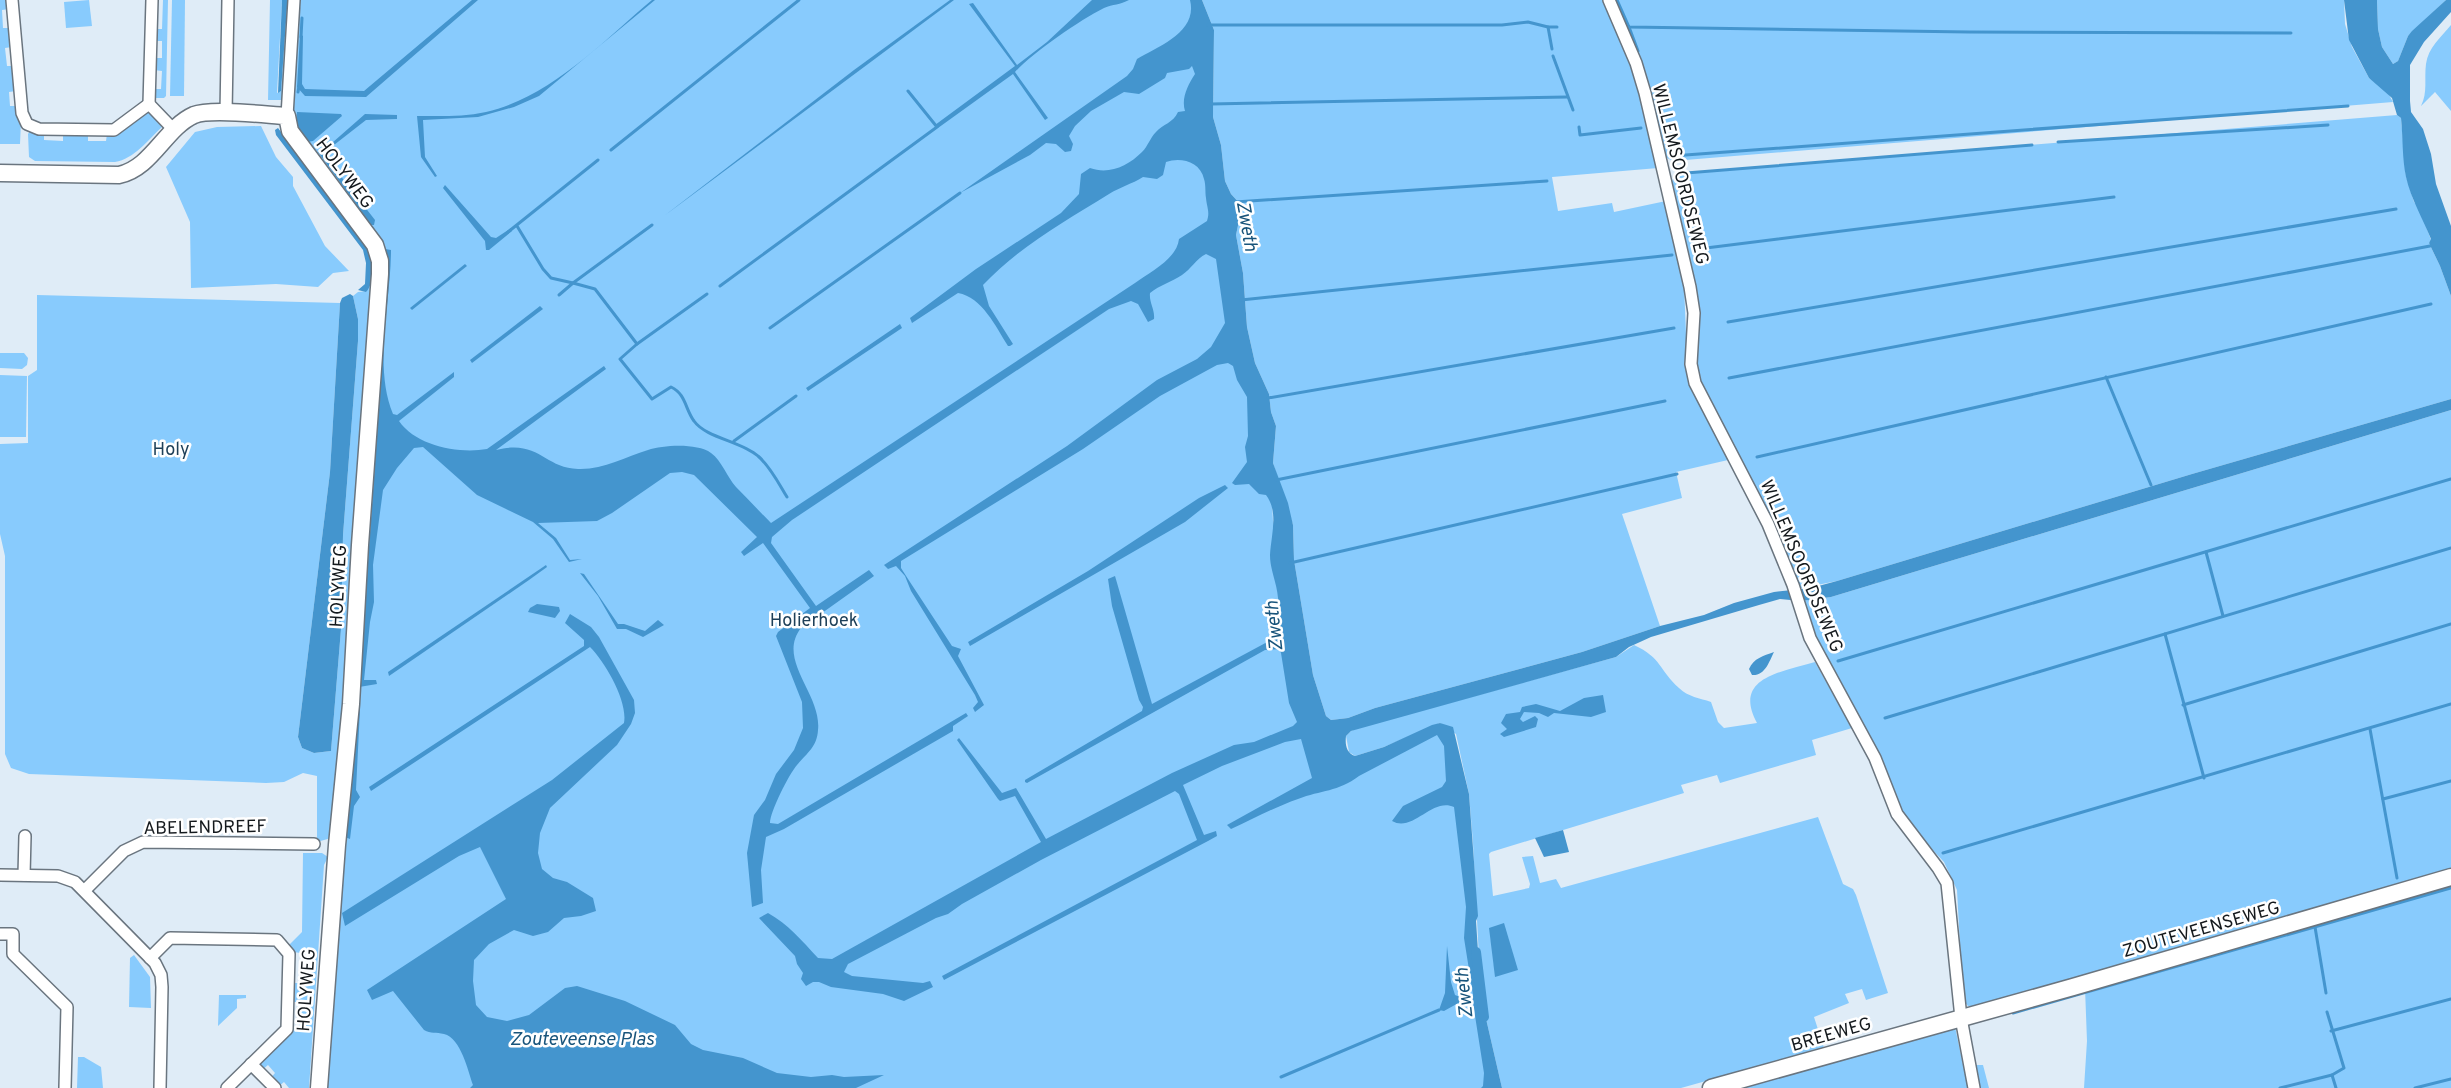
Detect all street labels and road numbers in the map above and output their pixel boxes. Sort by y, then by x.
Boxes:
street label: WILLEMSOORDSEWEG [1646,82,1713,267]
street label: HOLYWEG [310,134,378,214]
street label: WILLEMSOORDSEWEG [1754,477,1847,656]
street label: HOLYWEG [326,544,353,628]
street label: ABELENDREEF [143,816,267,841]
street label: ZOUTEVEENSEWEG [2120,897,2283,964]
street label: HOLYWEG [293,948,322,1032]
street label: BREEWEG [1789,1013,1874,1058]

